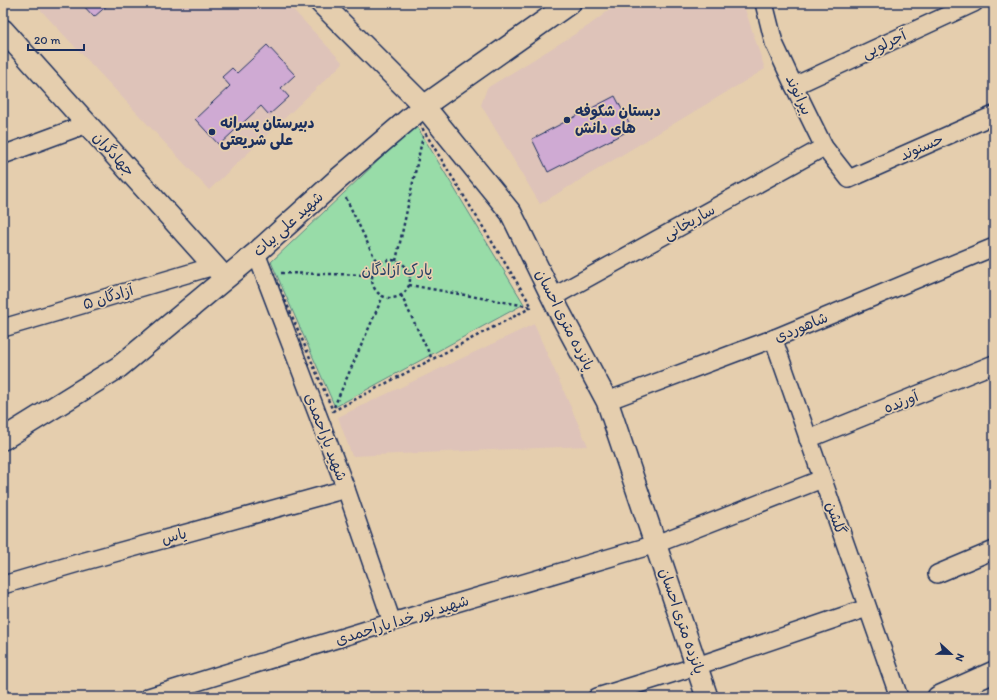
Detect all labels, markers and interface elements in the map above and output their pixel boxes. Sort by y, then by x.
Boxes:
street label: آجرلویی [859,25,911,63]
scale bar [28,26,84,52]
text: 20 m [34,33,61,47]
street label: بیرانوند [782,72,816,118]
place label: دبستان شکوفه های دانش [575,102,661,137]
place label: دبیرستان پسرانه علی شریعتی [220,114,315,150]
marker: دبستان شکوفه های دانش [562,115,572,125]
marker: دبیرستان پسرانه علی شریعتی [207,127,217,137]
street label: جهادگران [89,128,139,180]
street label: حسنوند [897,129,946,164]
street label: شهید علی بیات [249,188,328,261]
street label: ساریخانی [660,200,719,244]
park label: پارک آزادگان [362,261,432,280]
street label: پانزده متری احسان [531,266,598,374]
street label: آزادگان ۵ [80,280,137,313]
street label: شاهوردی [771,308,831,346]
street label: آورنده [881,386,922,417]
street label: شهید یاراحمدی [301,390,351,484]
street label: گلشن [822,499,850,537]
street label: یاس [159,524,189,548]
street label: پانزده متری احسان [654,566,709,677]
street label: شهید نور خدا یاراحمدی [333,591,471,649]
north arrow [931,634,971,674]
text: N [952,652,967,663]

